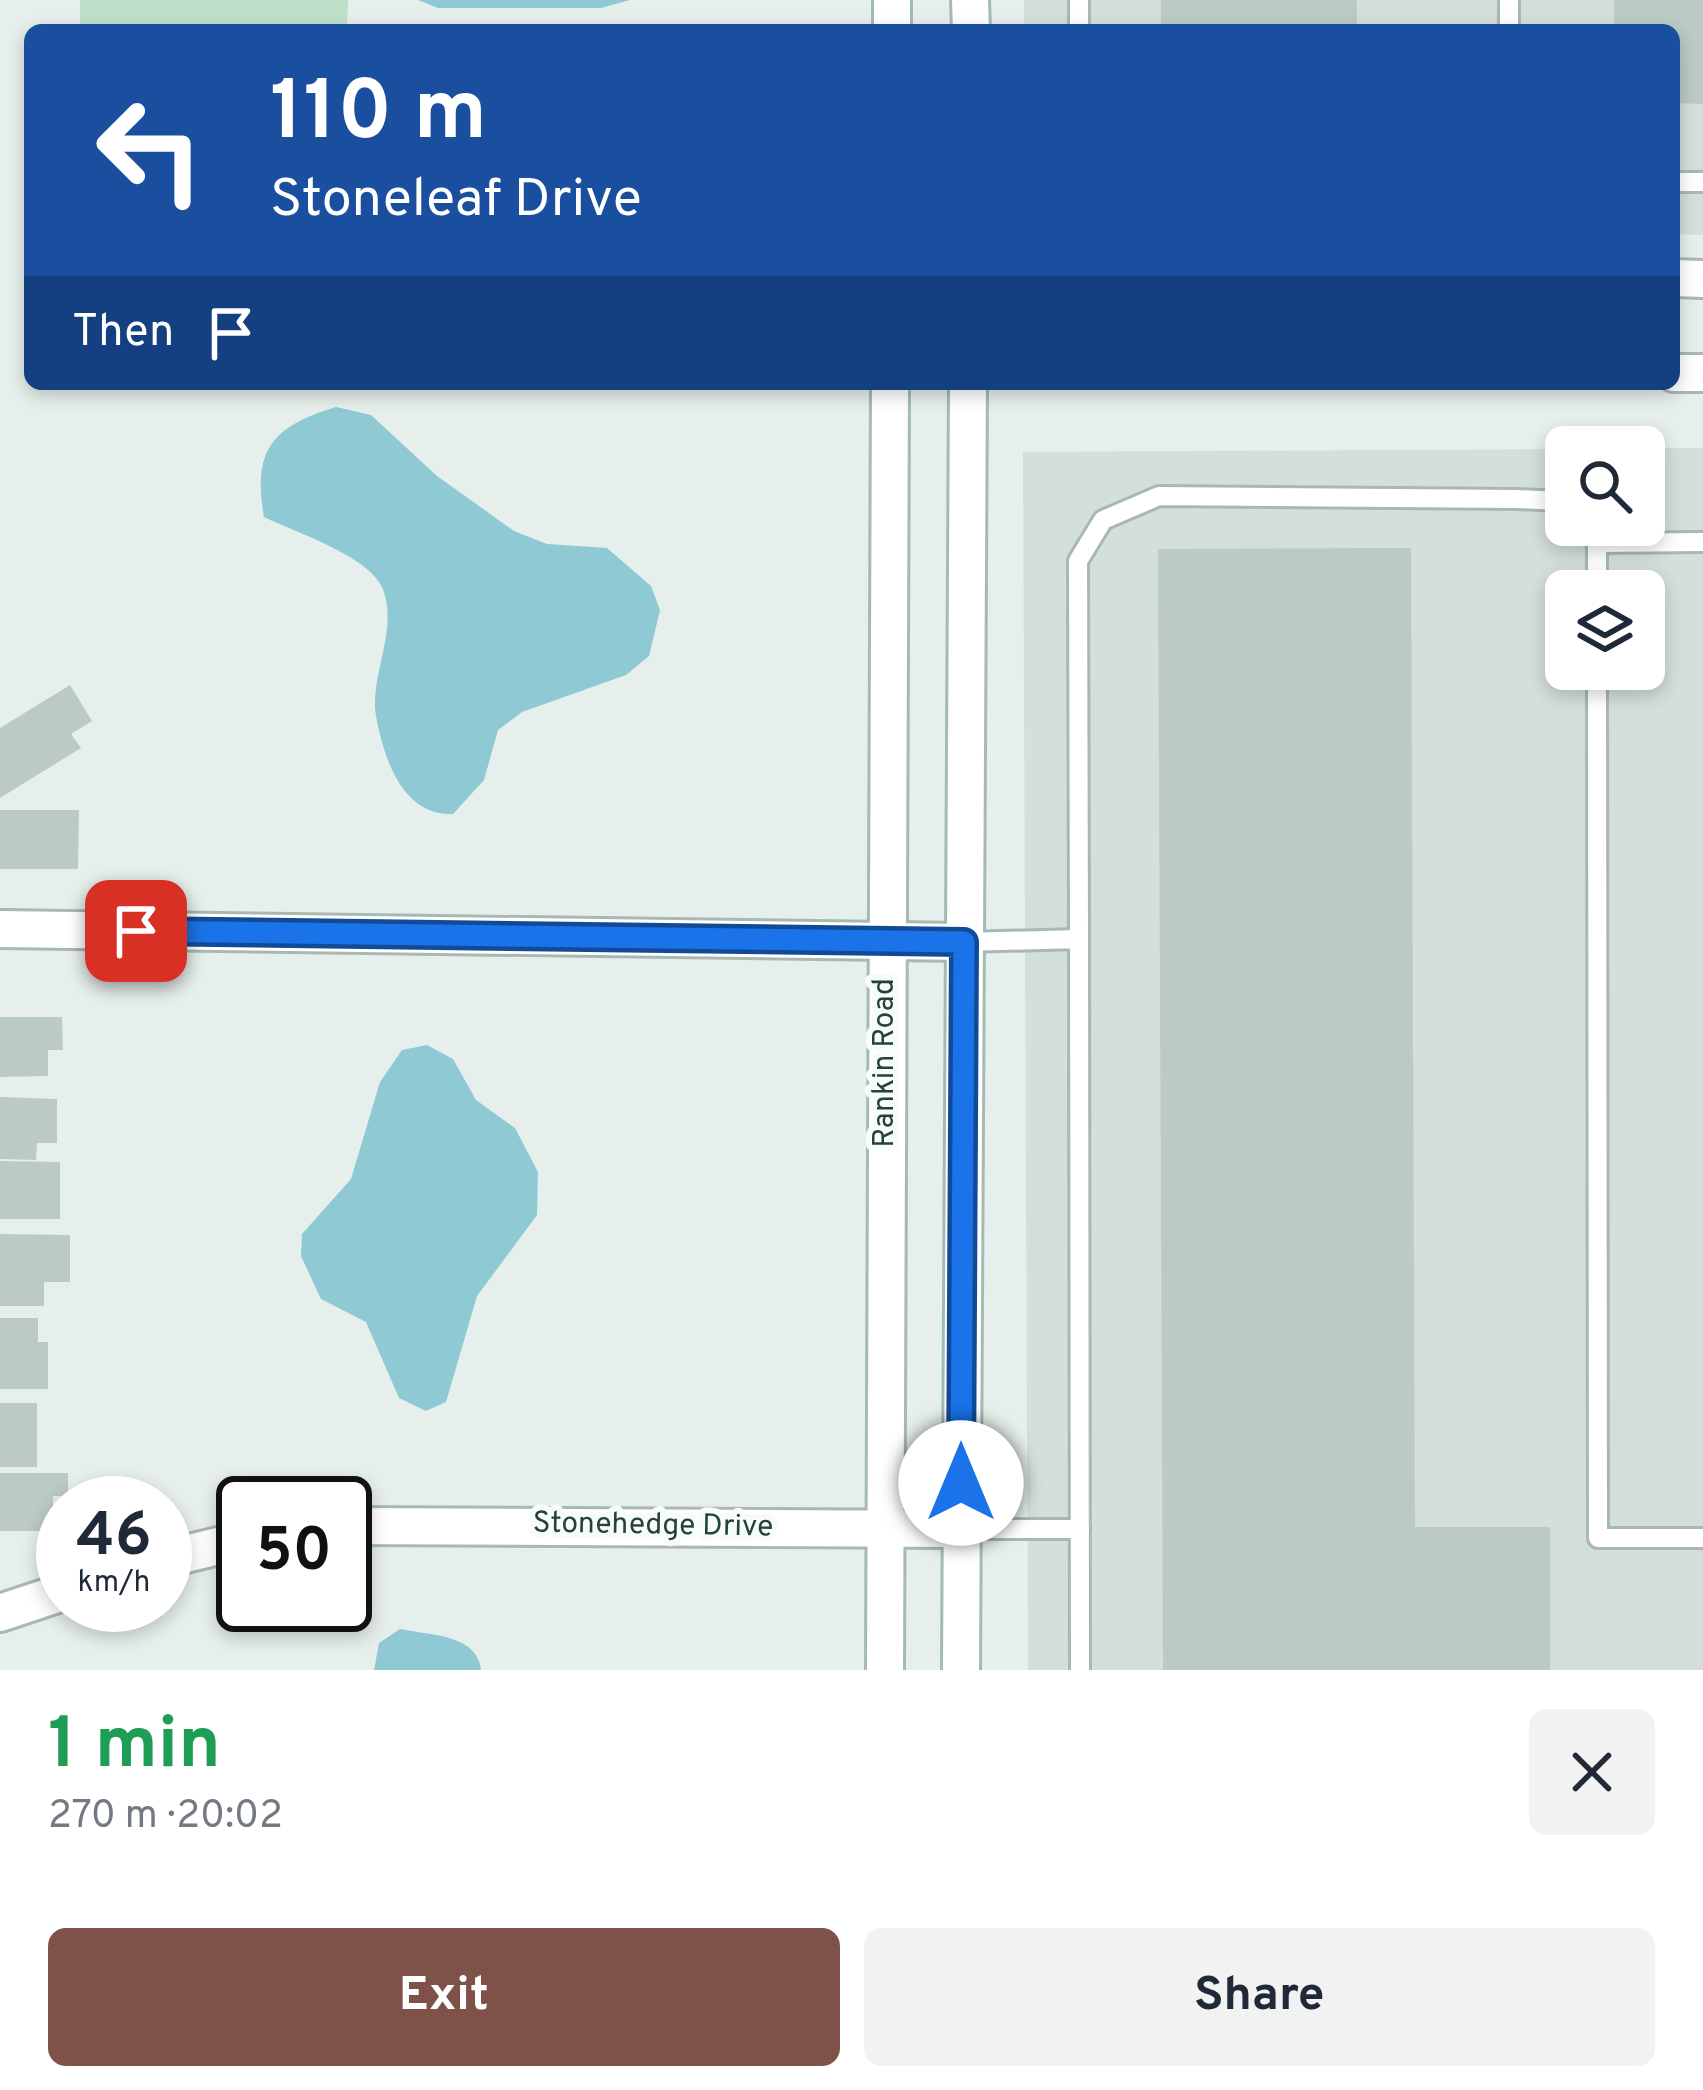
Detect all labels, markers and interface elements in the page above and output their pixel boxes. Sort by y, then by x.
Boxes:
text: 110 m [270,63,487,169]
icon: left [72,72,228,228]
text: Stoneleaf Drive [270,167,642,236]
icon: arrive [198,300,264,366]
text: Then [72,305,174,362]
map controls [1545,426,1665,690]
button: search [1545,426,1665,546]
button: layers [1545,570,1665,690]
pin [85,880,187,982]
icon: arrive [103,898,169,964]
street label: Rankin Road [867,978,904,1148]
position arrow [898,1420,1024,1546]
speed limit sign: 50 [216,1476,372,1632]
text: 46 [76,1501,152,1577]
street label: Stonehedge Drive [532,1505,774,1547]
text: km/h [78,1565,150,1602]
text: 1 min [48,1702,221,1794]
button: close [1529,1709,1655,1835]
text: 270 m · 20:02 [48,1793,283,1842]
button: Exit [48,1928,840,2066]
button: Share [864,1928,1655,2066]

